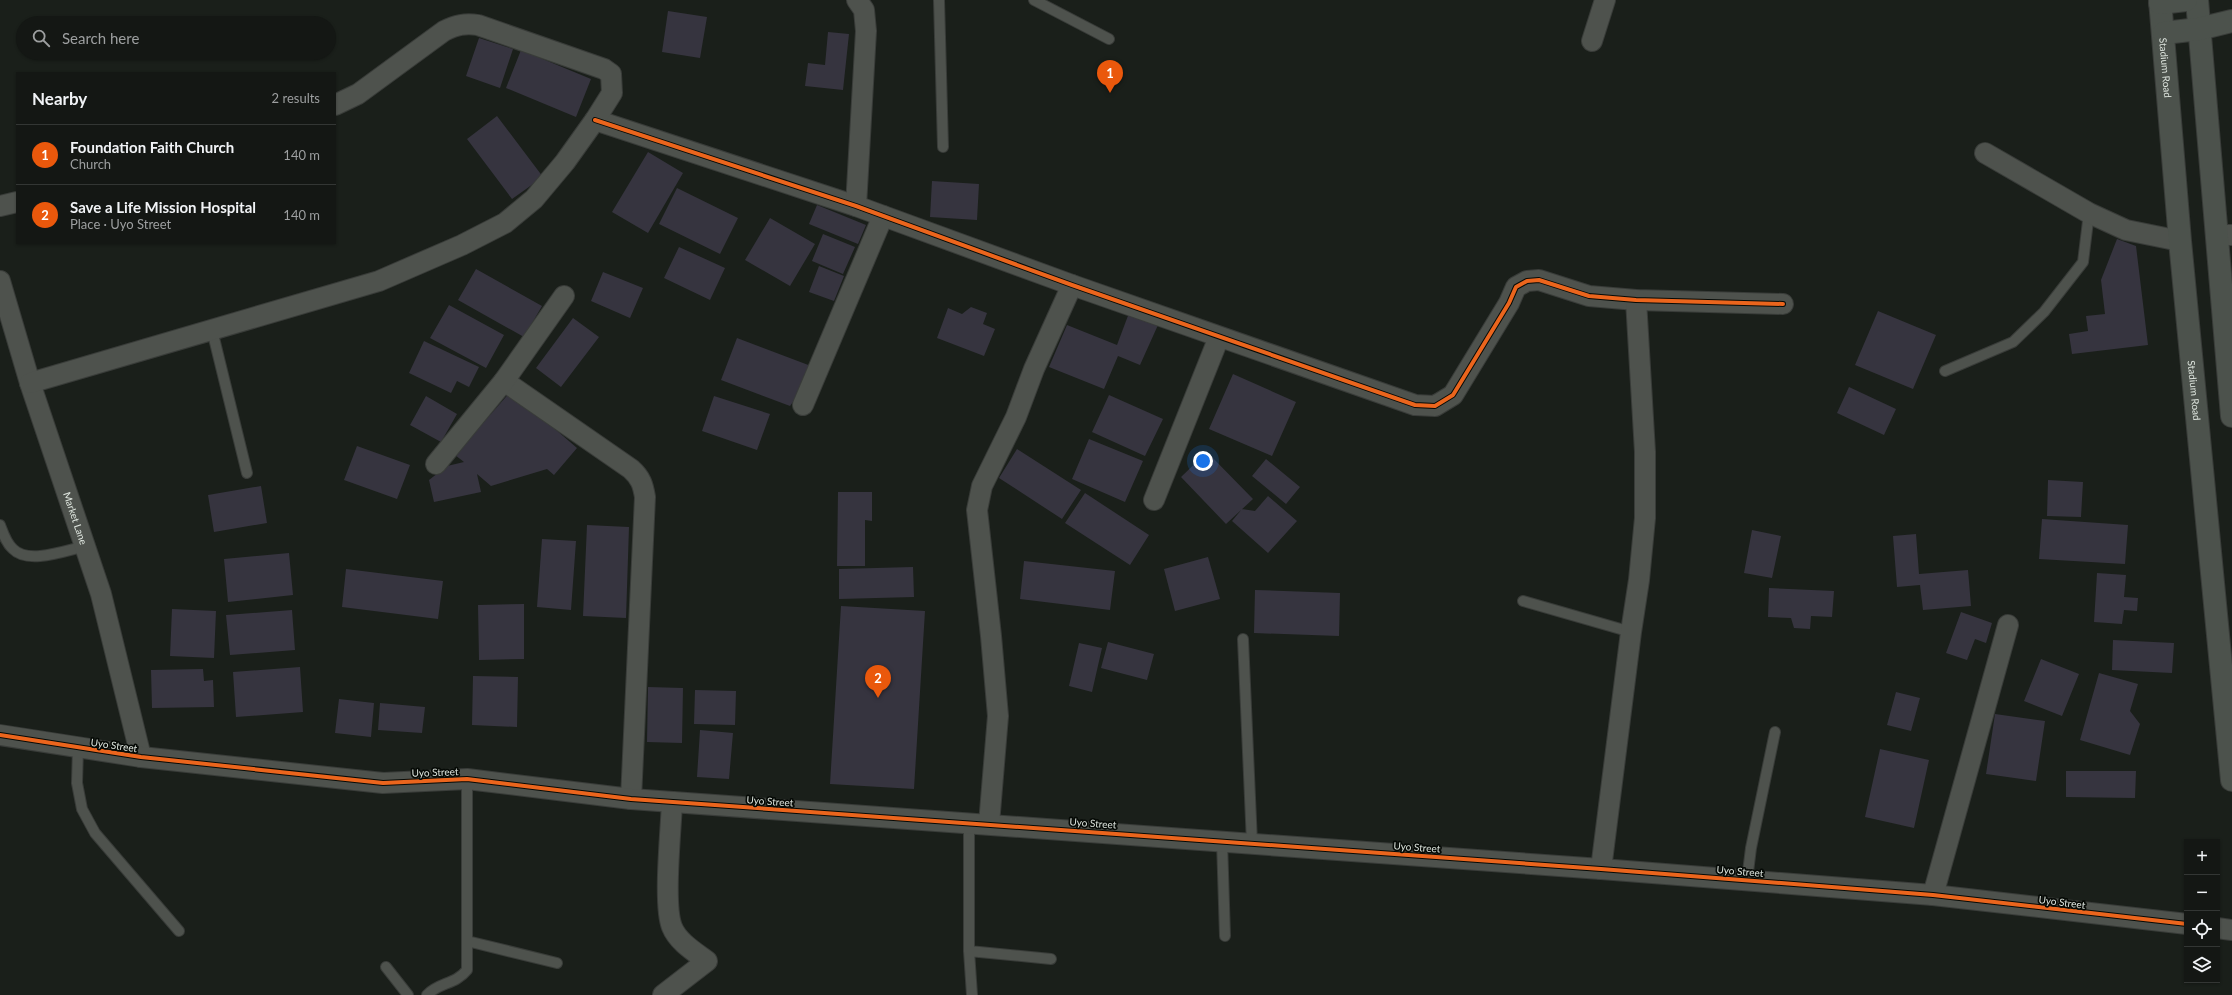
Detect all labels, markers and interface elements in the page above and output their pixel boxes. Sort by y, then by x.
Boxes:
search box [16,16,336,60]
icon: search [30,27,52,49]
text: Search here [62,29,139,47]
street label: Stadium Road [2157,37,2174,98]
pin: 1 [1097,60,1123,93]
text: Nearby [32,88,87,109]
text: 2 results [272,90,320,106]
text: Foundation Faith Church [70,138,234,156]
text: 1 [41,147,49,163]
text: 140 m [283,147,320,163]
text: Church [70,156,111,172]
text: Save a Life Mission Hospital [70,198,256,216]
text: 2 [41,207,49,223]
text: 140 m [283,207,320,223]
text: Place · Uyo Street [70,216,171,232]
street label: Stadium Road [2186,360,2203,421]
your location [1193,451,1213,471]
street label: Market Lane [61,490,90,546]
pin: 2 [865,665,891,698]
street label: Uyo Street [90,736,138,754]
street label: Uyo Street [411,765,459,779]
street label: Uyo Street [746,793,794,809]
street label: Uyo Street [1069,815,1117,831]
street label: Uyo Street [1393,839,1441,855]
map controls [2184,839,2220,983]
button: + [2184,839,2220,875]
street label: Uyo Street [1716,863,1764,879]
button: − [2184,875,2220,911]
street label: Uyo Street [2038,893,2086,911]
button: locate [2184,911,2220,947]
button: layers [2184,947,2220,983]

